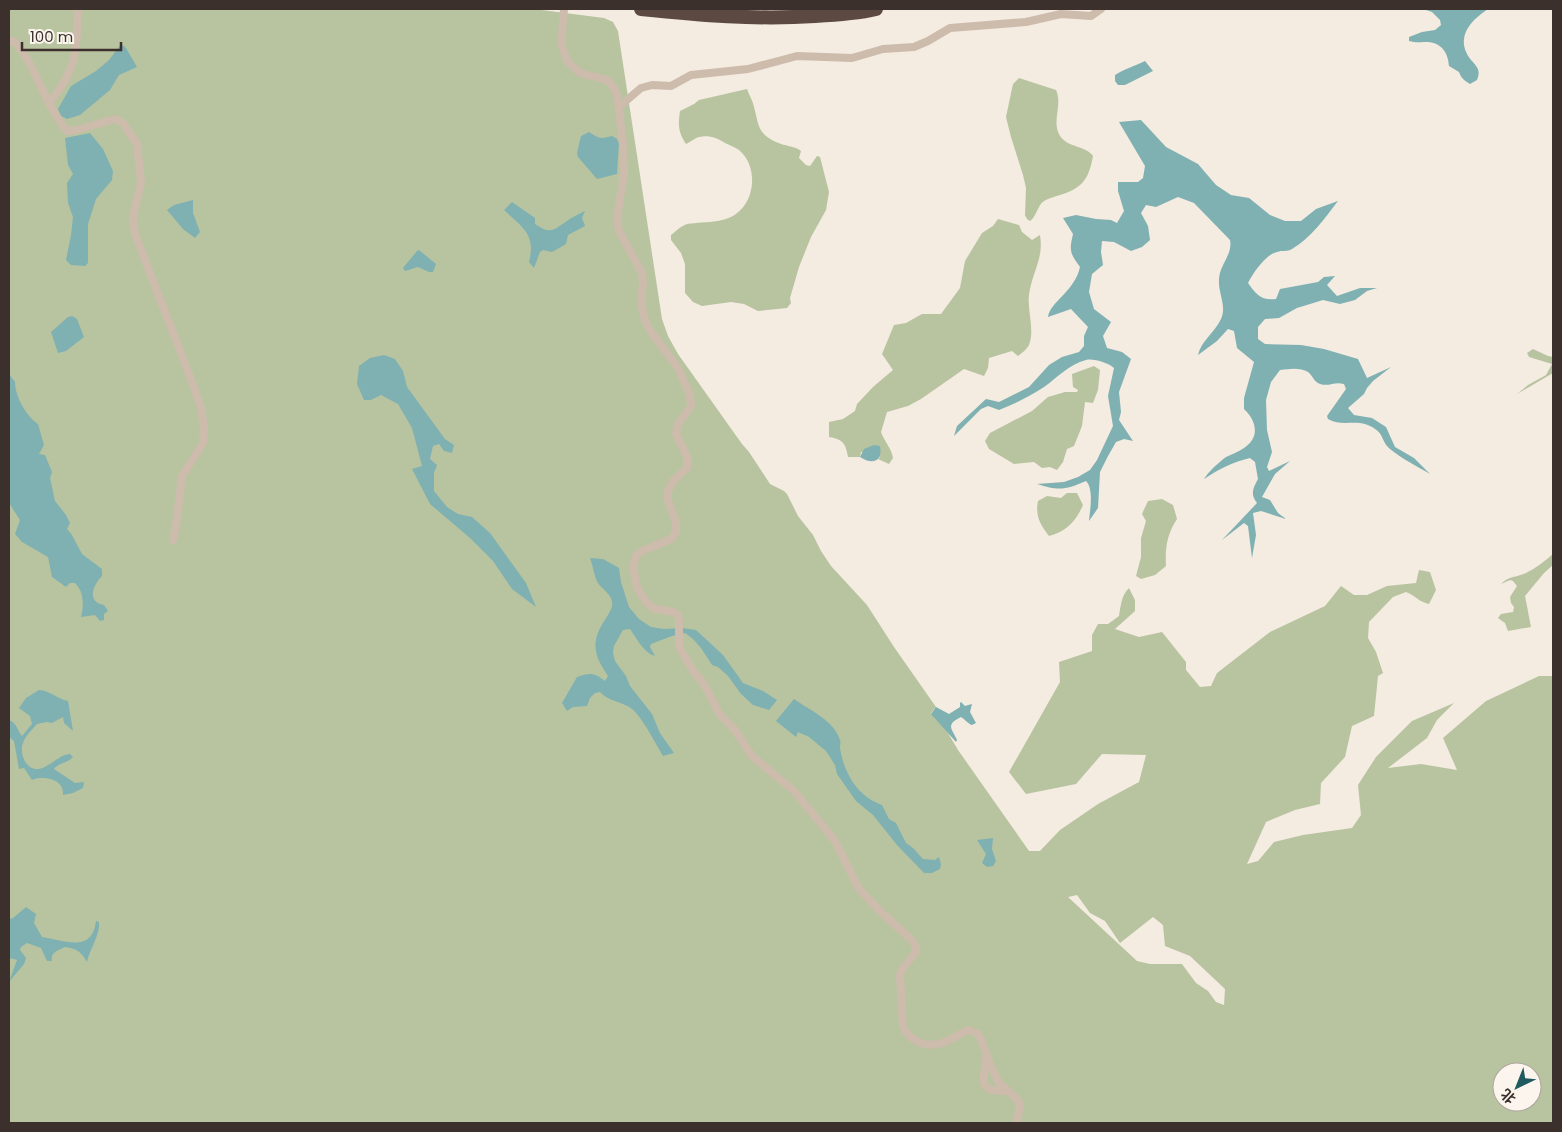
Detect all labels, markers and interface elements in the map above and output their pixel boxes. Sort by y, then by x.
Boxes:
scale bar [22,20,121,52]
text: 100 m [30,26,73,47]
north arrow [1492,1062,1542,1112]
text: 北 [1496,1084,1520,1109]

